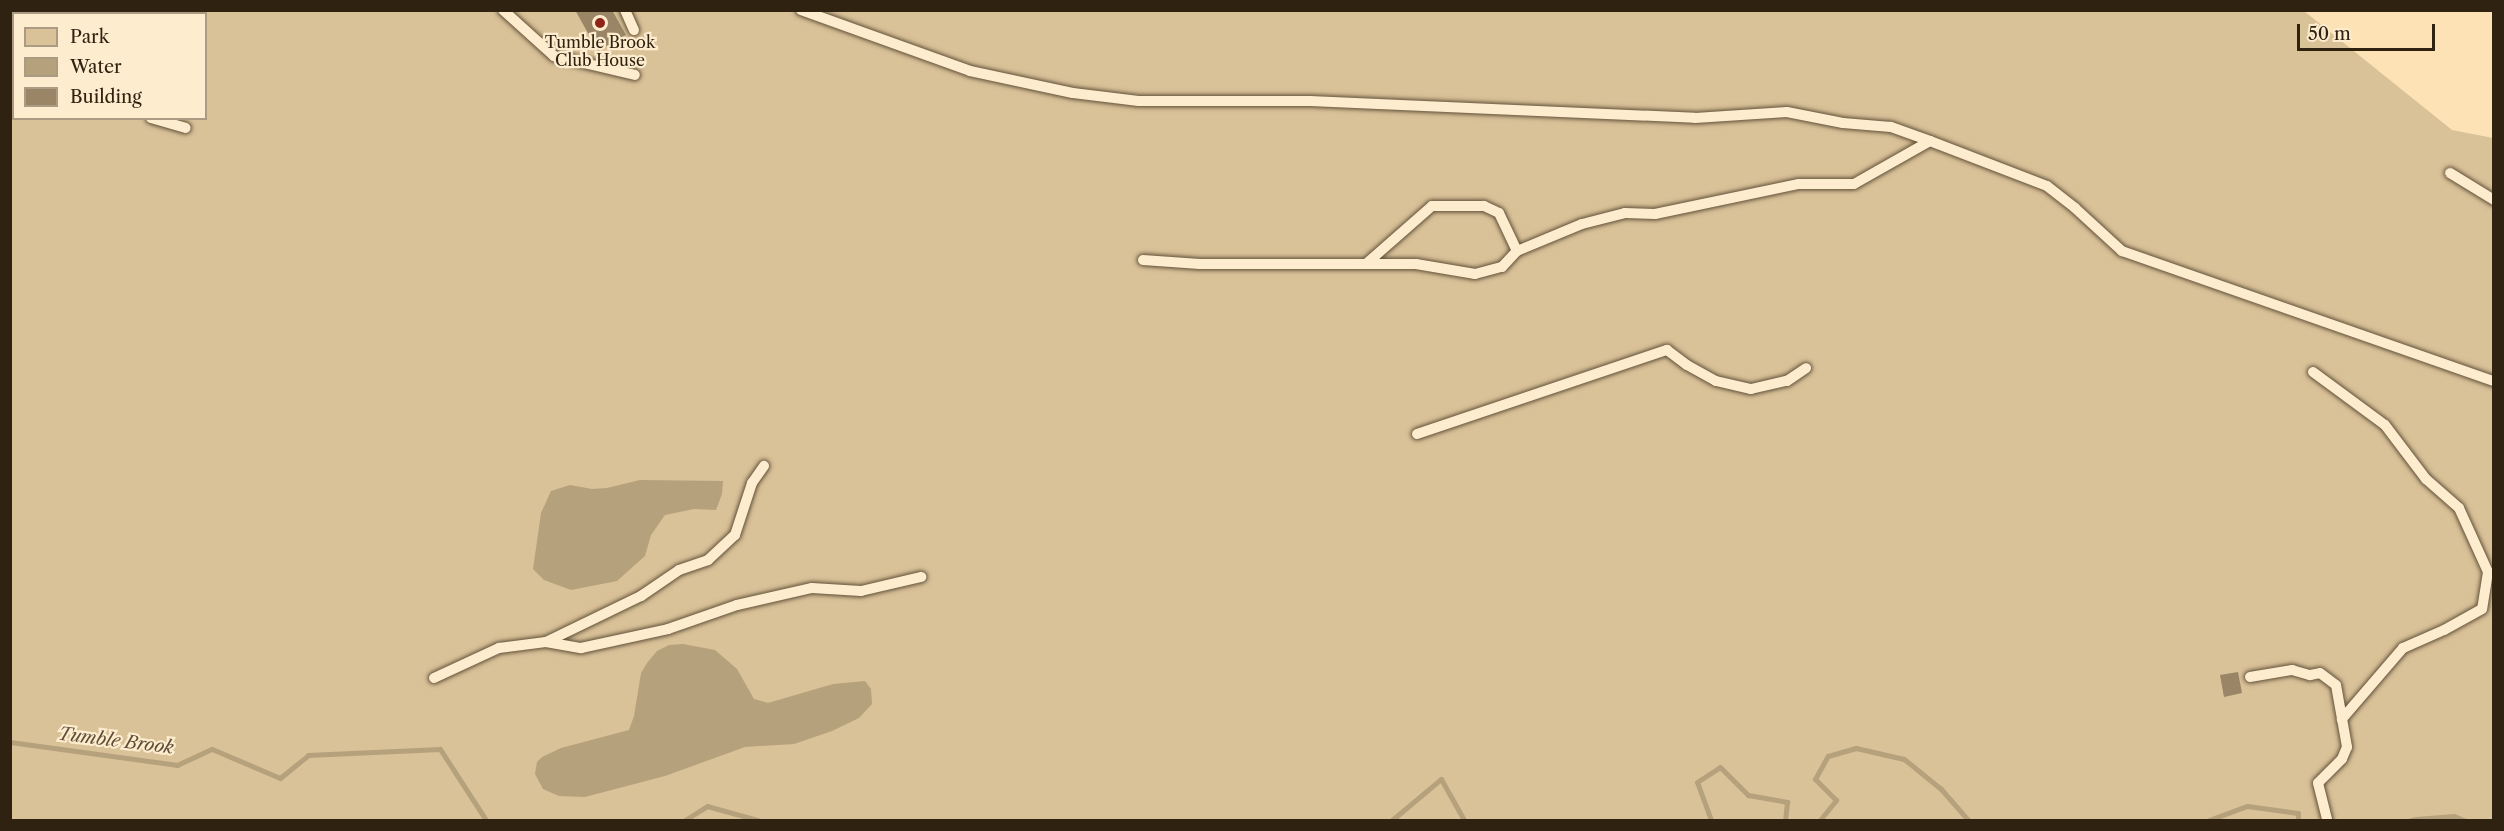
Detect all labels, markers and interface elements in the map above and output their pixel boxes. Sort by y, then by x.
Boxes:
legend [12,12,207,120]
scale bar [2300,12,2438,50]
marker: Tumble Brook Club House [593,16,607,30]
text: 50 m [2308,23,2351,45]
text: Park [70,26,109,48]
place label: Tumble Brook Club House [545,32,655,70]
text: Water [70,56,122,78]
text: Building [70,86,142,108]
water label: Tumble Brook [57,723,175,759]

